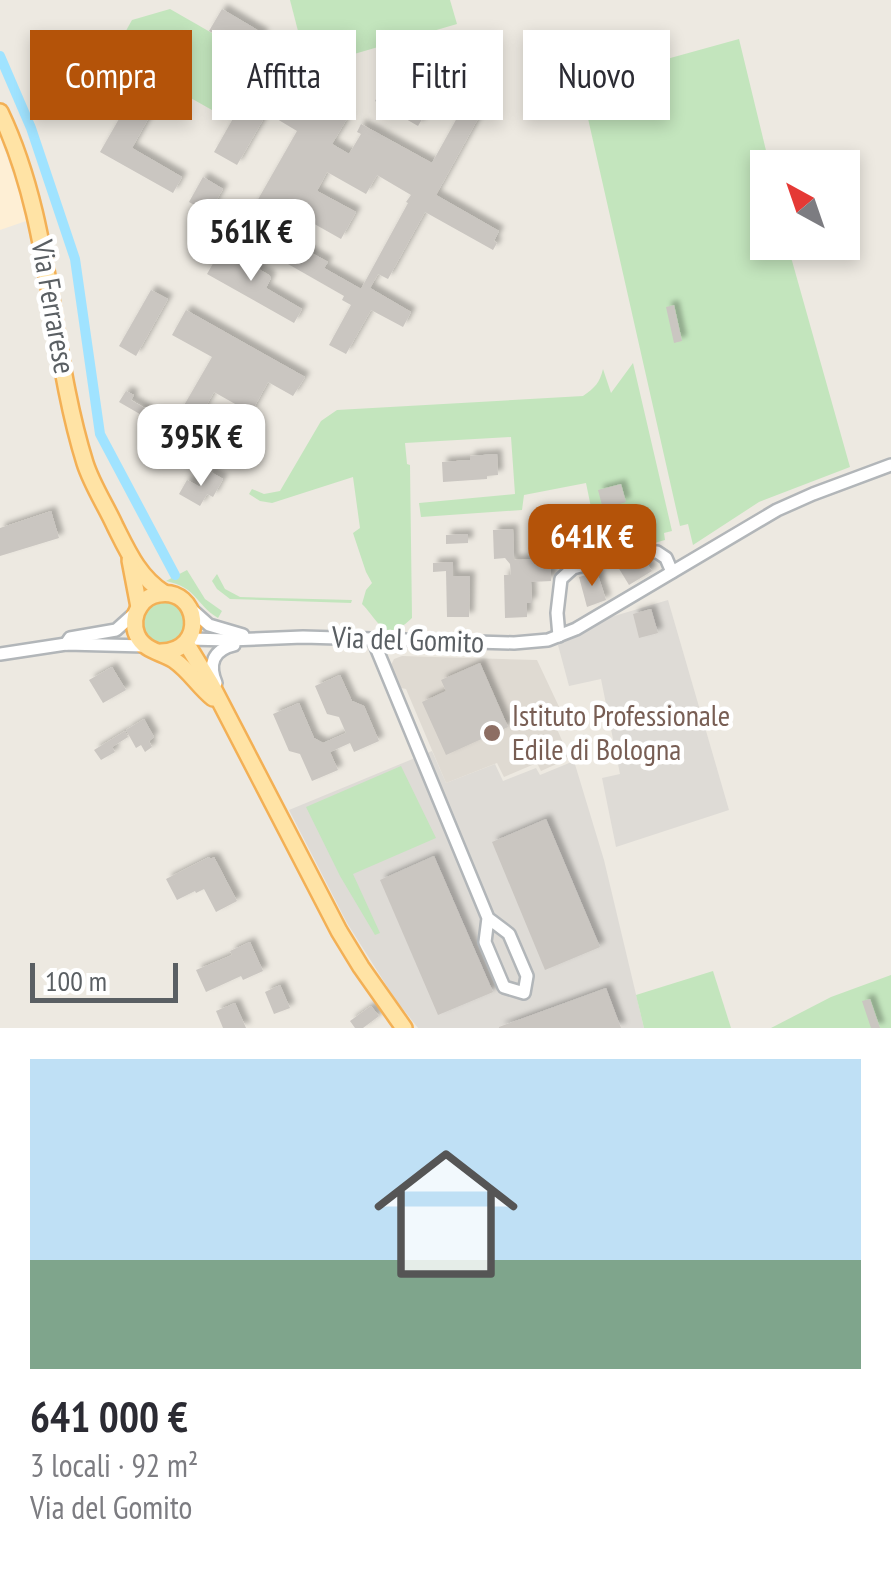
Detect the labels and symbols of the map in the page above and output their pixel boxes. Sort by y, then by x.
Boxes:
north arrow [750,150,860,260]
pin: 561K € [170,199,332,284]
street label: Via Ferrarese [23,236,85,377]
pin: 395K € [120,404,282,489]
pin: 641K € [511,504,673,589]
street label: Via del Gomito [330,616,485,661]
place label: Istituto Professionale Edile di Bologna [512,695,730,768]
marker: Istituto Professionale Edile di Bologna [481,722,503,744]
scale bar [30,958,178,1003]

